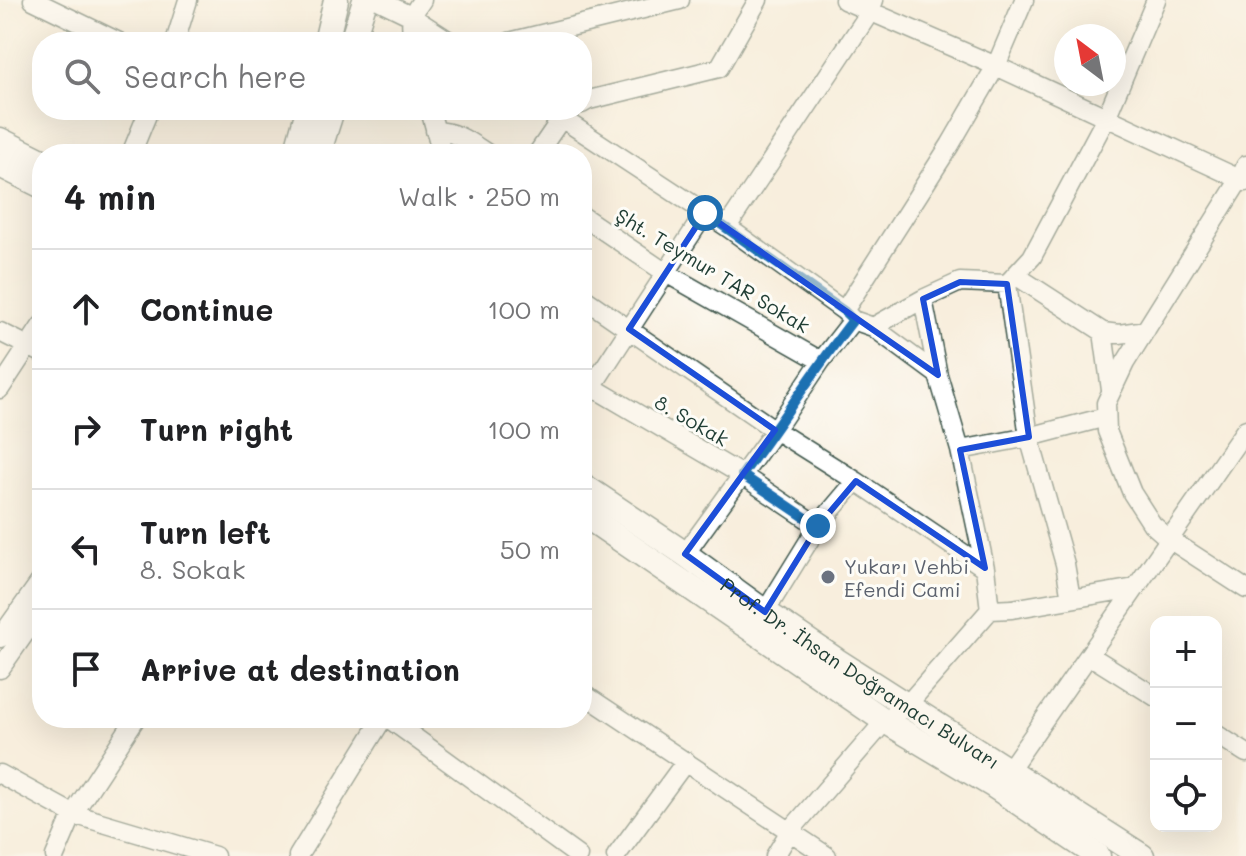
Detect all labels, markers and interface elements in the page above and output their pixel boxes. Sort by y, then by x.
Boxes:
north arrow [1054,24,1126,96]
search box [32,32,592,120]
icon: search [60,54,104,98]
text: Search here [124,56,307,96]
text: 4 min [64,174,156,219]
text: Walk · 250 m [398,179,560,213]
route start [687,195,723,231]
street label: Şht. Teymur TAR Sokak [611,202,815,338]
icon: ahead [64,287,108,331]
text: Continue [140,289,273,329]
text: 100 m [487,292,560,326]
street label: 8. Sokak [650,388,734,452]
icon: right [64,407,108,451]
text: Turn right [140,409,293,449]
text: 100 m [487,412,560,446]
route end [800,508,836,544]
text: Turn left [140,512,271,552]
icon: left [64,527,108,571]
text: 50 m [500,532,560,566]
text: 8. Sokak [140,552,246,586]
place label: Yukarı Vehbi Efendi Cami [844,553,969,602]
marker: Yukarı Vehbi Efendi Cami [819,568,837,586]
street label: Prof. Dr. İhsan Doğramacı Bulvarı [716,571,1005,775]
map controls [1150,616,1222,832]
button: + [1150,616,1222,688]
icon: arrive [64,647,108,691]
text: Arrive at destination [140,649,460,689]
button: − [1150,688,1222,760]
button: locate [1150,760,1222,832]

